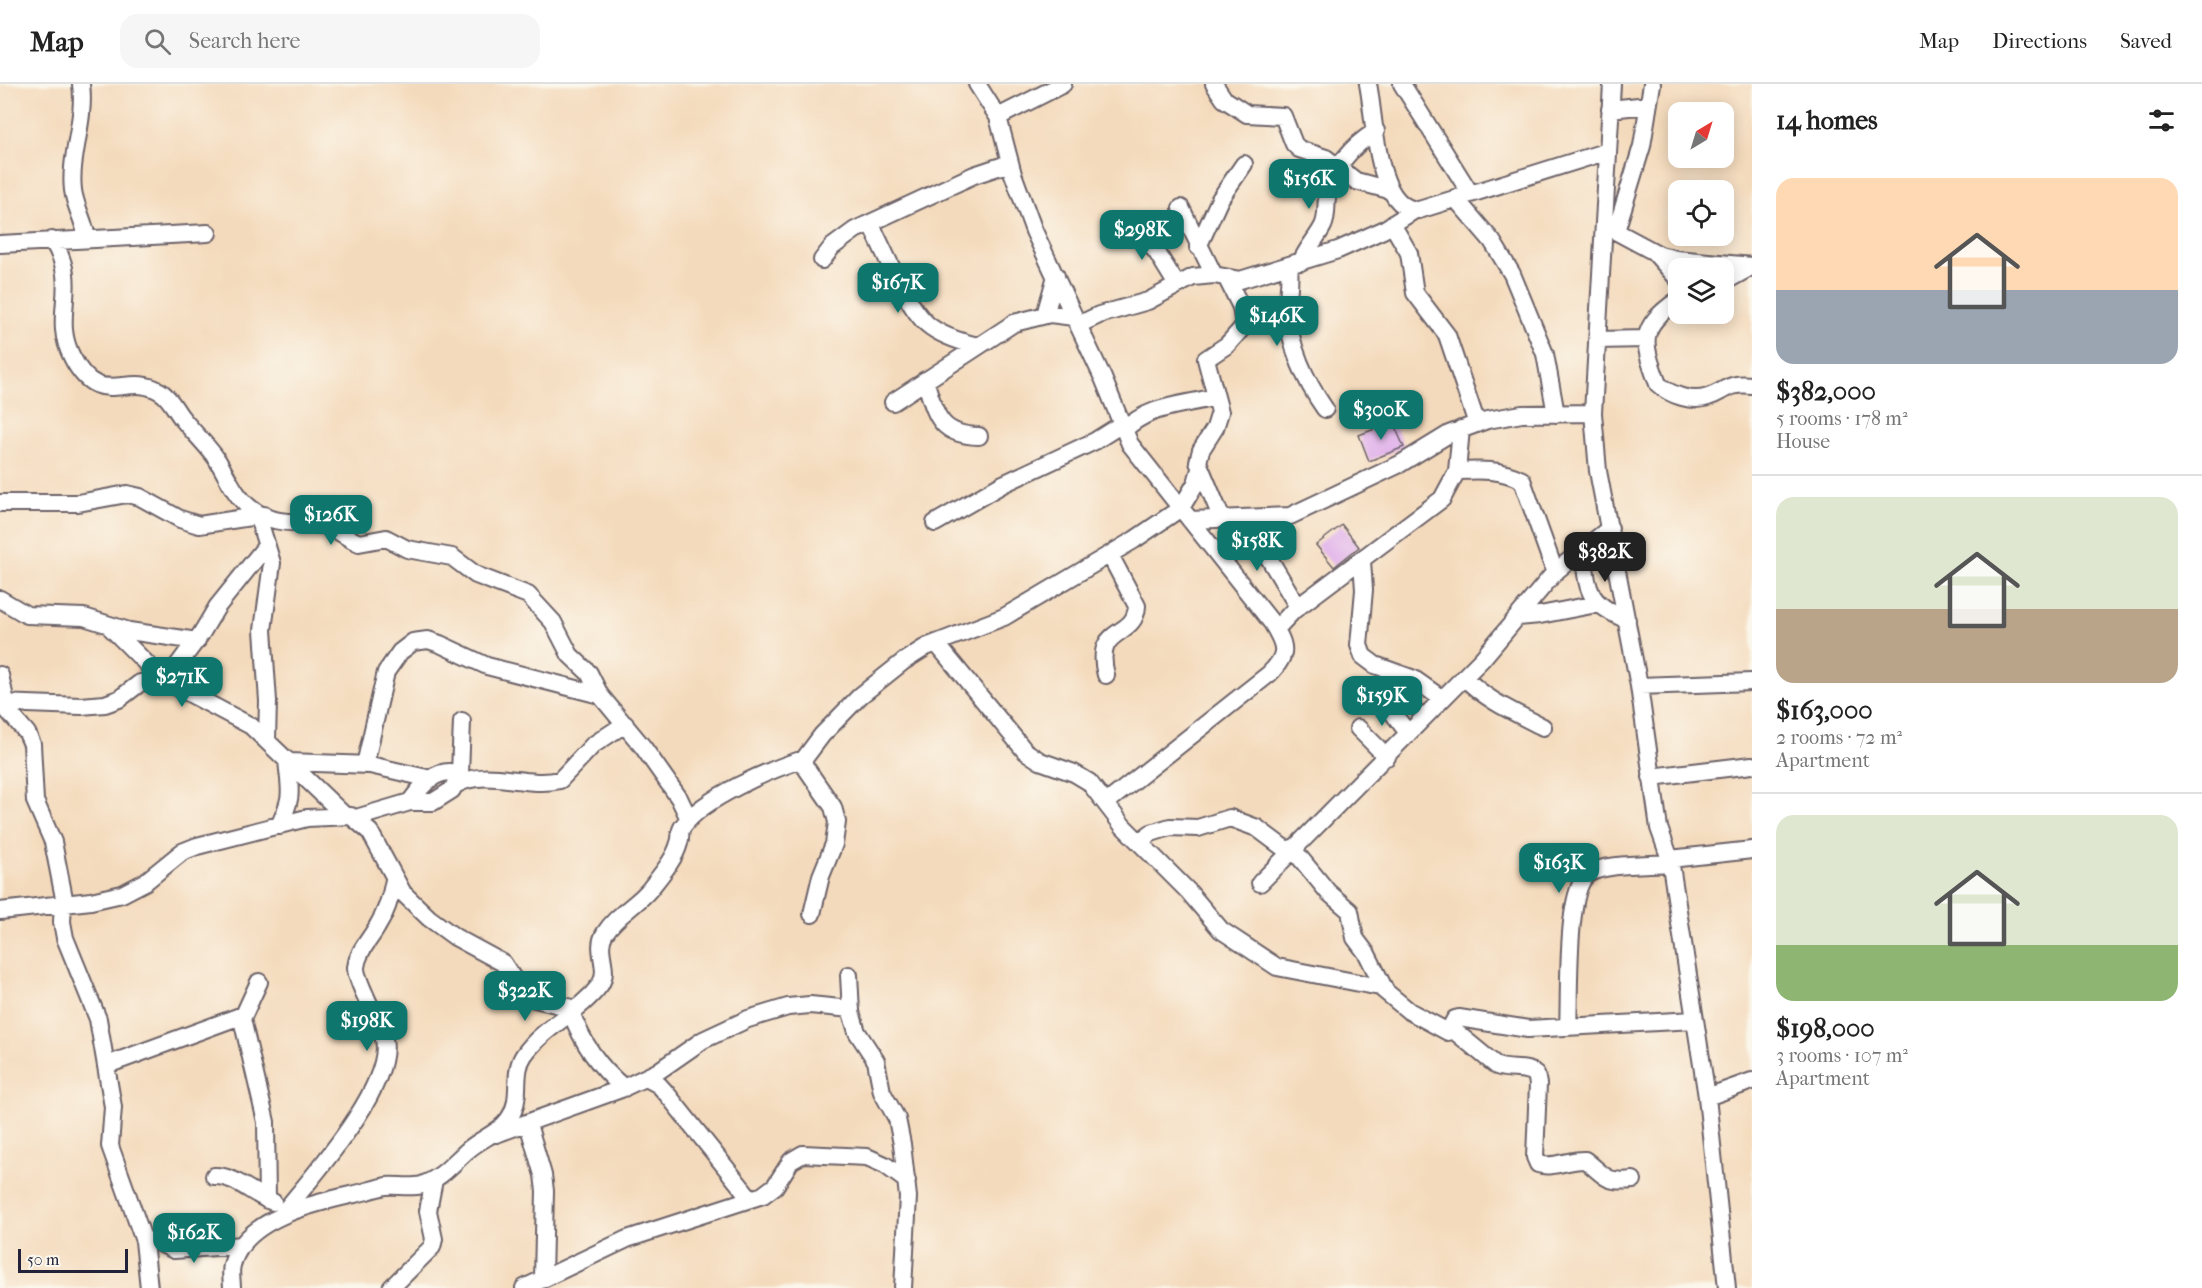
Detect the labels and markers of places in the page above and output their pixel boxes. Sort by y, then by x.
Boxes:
pin: $156K [1267,159,1351,210]
pin: $298K [1100,210,1184,261]
pin: $167K [856,263,940,314]
pin: $146K [1235,296,1319,347]
pin: $300K [1339,390,1423,441]
pin: $126K [289,495,373,546]
pin: $158K [1215,521,1299,572]
pin: $382K [1563,532,1647,583]
pin: $271K [140,657,224,708]
pin: $159K [1340,676,1424,727]
pin: $163K [1517,843,1601,894]
pin: $322K [483,971,567,1022]
pin: $198K [325,1001,409,1052]
pin: $162K [152,1213,236,1264]

